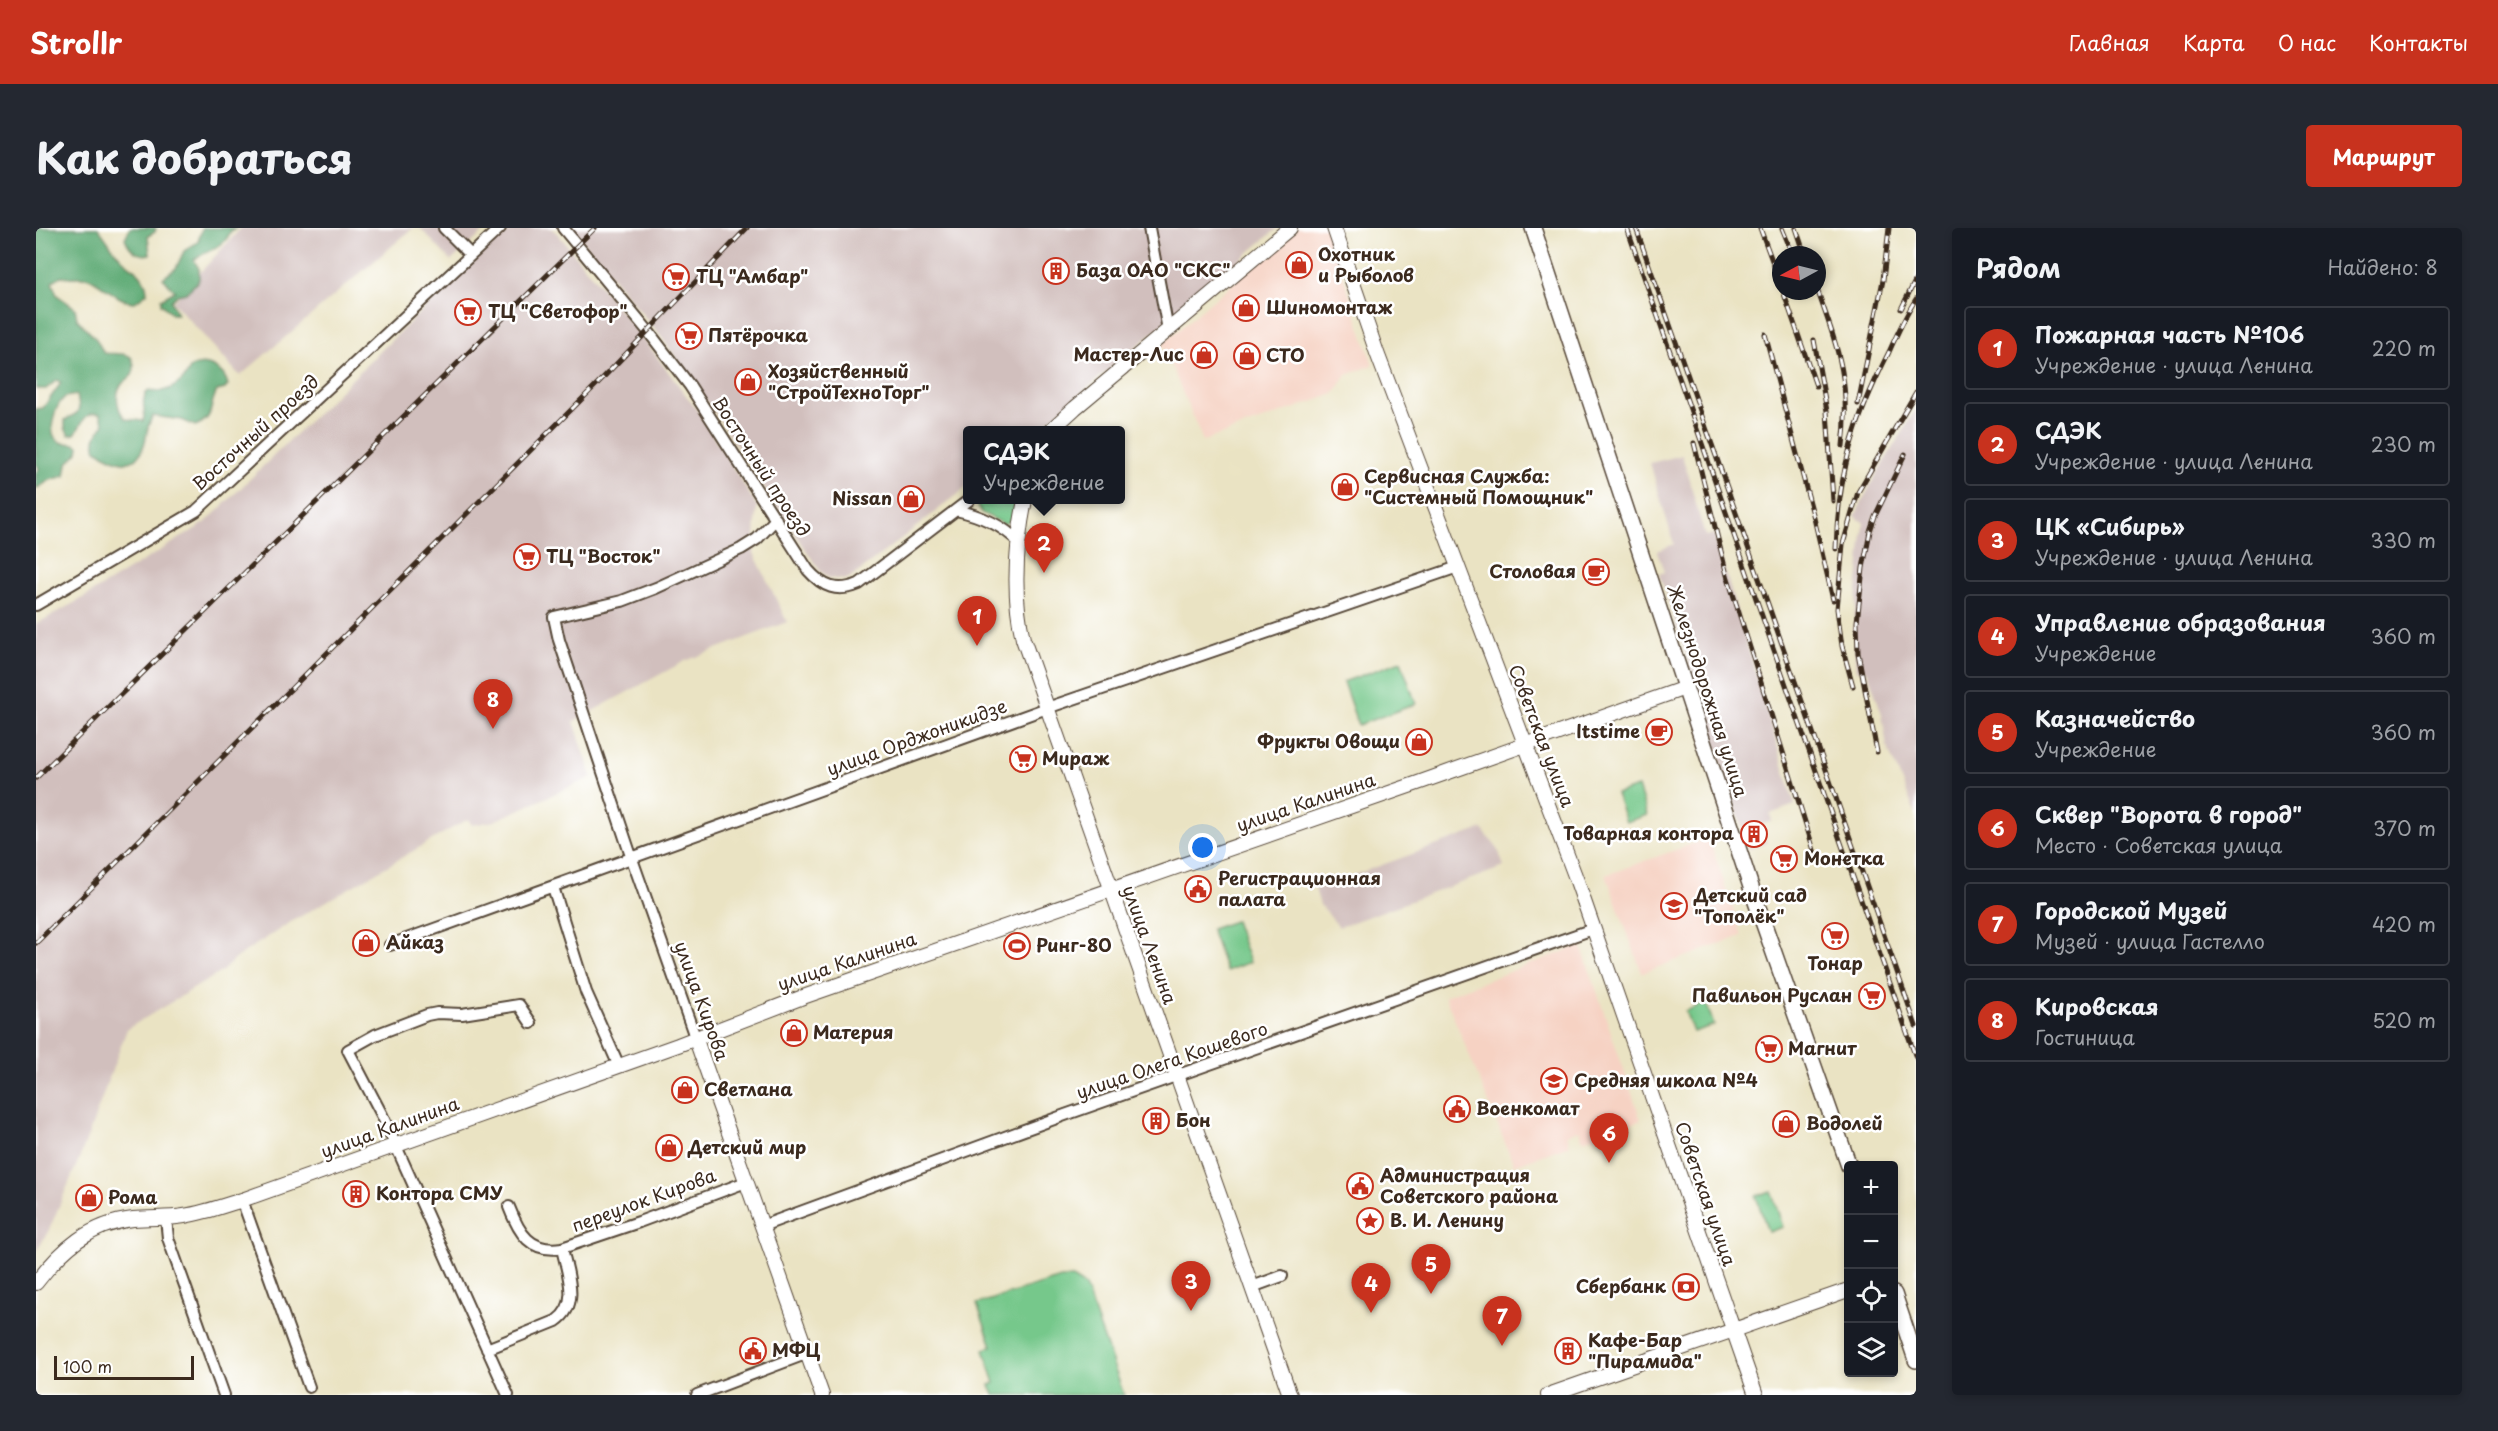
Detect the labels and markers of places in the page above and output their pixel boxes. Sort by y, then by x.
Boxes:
place label: Охотник и Рыболов [1318,240,1414,288]
shop icon: Охотник и Рыболов [1284,250,1314,280]
building icon: База ОАО "СКС" [1041,256,1071,286]
place label: База ОАО "СКС" [1076,256,1230,283]
supermarket icon: ТЦ "Амбар" [661,262,691,292]
place label: ТЦ "Амбар" [696,262,808,289]
shop icon: Шиномонтаж [1231,293,1261,323]
place label: Шиномонтаж [1266,293,1393,320]
supermarket icon: ТЦ "Светофор" [453,297,483,327]
place label: ТЦ "Светофор" [488,297,628,324]
supermarket icon: Пятёрочка [674,321,704,351]
place label: Пятёрочка [708,321,809,348]
place label: Мастер-Лис [1073,340,1184,367]
shop icon: Мастер-Лис [1189,340,1219,370]
shop icon: СТО [1232,341,1262,371]
place label: СТО [1266,341,1305,368]
place label: Хозяйственный "СтройТехноТорг" [768,357,930,405]
shop icon: Хозяйственный "СтройТехноТорг" [733,367,763,397]
place label: Сервисная Служба: "Системный Помощник" [1364,462,1593,510]
shop icon: Сервисная Служба: "Системный Помощник" [1330,472,1360,502]
place label: Nissan [832,484,892,511]
shop icon: Nissan [896,484,926,514]
pin: 2 [1024,524,1064,573]
supermarket icon: ТЦ "Восток" [512,542,542,572]
place label: ТЦ "Восток" [546,542,660,569]
place label: Столовая [1489,557,1576,584]
cafe icon: Столовая [1581,557,1611,587]
pin: 1 [958,596,996,646]
pin: 8 [474,680,512,729]
place label: Itstime [1576,717,1640,744]
cafe icon: Itstime [1644,717,1674,747]
place label: Фрукты Овощи [1257,727,1400,754]
shop icon: Фрукты Овощи [1404,727,1434,757]
supermarket icon: Мираж [1008,744,1038,774]
place label: Мираж [1042,744,1110,771]
place label: Товарная контора [1563,819,1734,846]
building icon: Товарная контора [1739,819,1769,849]
supermarket icon: Монетка [1769,844,1799,874]
place label: Монетка [1804,844,1885,871]
place label: Регистрационная палата [1218,864,1381,912]
public building icon: Регистрационная палата [1183,874,1213,904]
place label: Детский сад "Тополёк" [1693,881,1807,929]
school or university icon: Детский сад "Тополёк" [1659,891,1689,921]
supermarket icon: Тонар [1820,921,1850,951]
shop icon: Айказ [351,928,381,958]
place label: Айказ [386,928,444,955]
sports icon: Ринг-80 [1002,931,1032,961]
place label: Ринг-80 [1036,931,1112,958]
place label: Тонар [1807,949,1863,976]
place label: Павильон Руслан [1692,981,1852,1008]
supermarket icon: Павильон Руслан [1857,981,1887,1011]
shop icon: Материя [779,1018,809,1048]
place label: Материя [813,1018,893,1045]
supermarket icon: Магнит [1754,1034,1784,1064]
place label: Магнит [1788,1034,1857,1061]
school or university icon: Средняя школа №4 [1539,1066,1569,1096]
place label: Средняя школа №4 [1574,1066,1758,1093]
shop icon: Светлана [670,1075,700,1105]
place label: Светлана [704,1075,793,1102]
public building icon: Военкомат [1442,1094,1472,1124]
place label: Военкомат [1476,1094,1581,1121]
building icon: Бон [1141,1106,1171,1136]
place label: Бон [1176,1106,1211,1133]
shop icon: Водолей [1771,1109,1801,1139]
place label: Водолей [1806,1109,1883,1136]
pin: 6 [1590,1114,1628,1163]
shop icon: Детский мир [654,1133,684,1163]
place label: Детский мир [687,1133,806,1160]
place label: Администрация Советского района [1380,1161,1558,1209]
public building icon: Администрация Советского района [1345,1171,1375,1201]
building icon: Контора СМУ [341,1179,371,1209]
place label: Контора СМУ [376,1179,504,1206]
shop icon: Рома [74,1183,104,1213]
place label: Рома [108,1183,158,1210]
place icon: В. И. Ленину [1355,1206,1385,1236]
place label: В. И. Ленину [1390,1206,1504,1233]
pin: 5 [1412,1244,1450,1294]
pin: 3 [1172,1262,1210,1311]
pin: 4 [1352,1264,1390,1313]
place label: Сбербанк [1576,1272,1667,1299]
bank icon: Сбербанк [1671,1272,1701,1302]
pin: 7 [1482,1296,1522,1346]
place label: Кафе-Бар "Пирамида" [1588,1326,1702,1374]
public building icon: МФЦ [738,1336,768,1366]
place label: МФЦ [772,1336,821,1363]
building icon: Кафе-Бар "Пирамида" [1553,1336,1583,1366]

